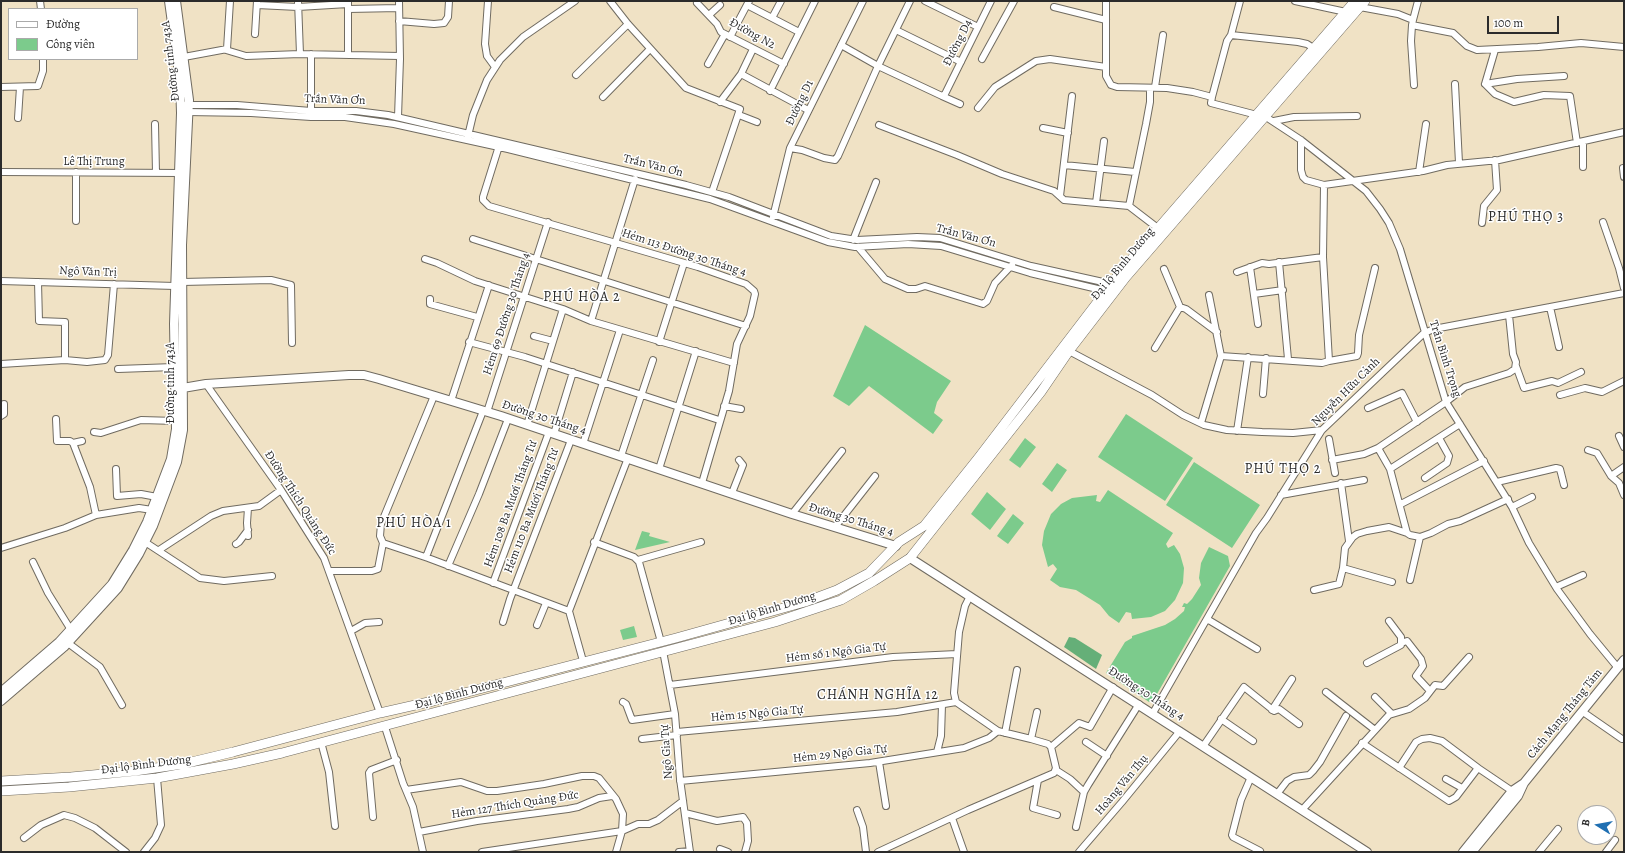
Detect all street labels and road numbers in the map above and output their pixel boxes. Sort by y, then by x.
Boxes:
street label: Đường N2 [726,15,778,53]
street label: Đường D4 [940,17,976,69]
street label: Đường tỉnh 743A [159,20,183,102]
street label: Đường D1 [783,78,817,128]
street label: Trần Văn Ơn [304,92,366,108]
street label: Trần Văn Ơn [622,152,684,180]
street label: Lê Thị Trung [63,155,125,169]
street label: Trần Văn Ơn [935,221,997,251]
street label: Đại lộ Bình Dương [1088,225,1158,303]
street label: Hẻm 113 Đường 30 Tháng 4 [620,226,748,280]
street label: Hẻm 69 Đường 30 Tháng 4 [480,251,534,377]
street label: Ngô Văn Trị [59,264,117,280]
street label: Trần Bình Trọng [1426,319,1464,399]
street label: Đường tỉnh 743A [164,342,178,424]
street label: Nguyễn Hữu Cảnh [1309,355,1383,429]
street label: Đường 30 Tháng 4 [500,398,588,438]
street label: Hẻm 108 Ba Mươi Tháng Tư [481,439,541,569]
street label: Hẻm 110 Ba Mươi Tháng Tư [502,447,562,575]
street label: Đường Thích Quảng Đức [261,448,339,558]
street label: Đường 30 Tháng 4 [807,500,895,540]
street label: Đại lộ Bình Dương [726,589,818,629]
street label: Hẻm số 1 Ngô Gia Tự [785,640,887,666]
street label: Đường 30 Tháng 4 [1105,664,1187,724]
street label: Cách Mạng Tháng Tám [1524,666,1606,762]
street label: Đại lộ Bình Dương [413,675,505,713]
street label: Hẻm 15 Ngô Gia Tự [710,703,804,725]
street label: Ngô Gia Tự [658,724,676,780]
street label: Hẻm 29 Ngô Gia Tự [792,742,888,766]
street label: Đại lộ Bình Dương [100,752,192,778]
street label: Hoàng Văn Thụ [1093,752,1151,818]
street label: Hẻm 127 Thích Quảng Đức [450,788,580,822]

